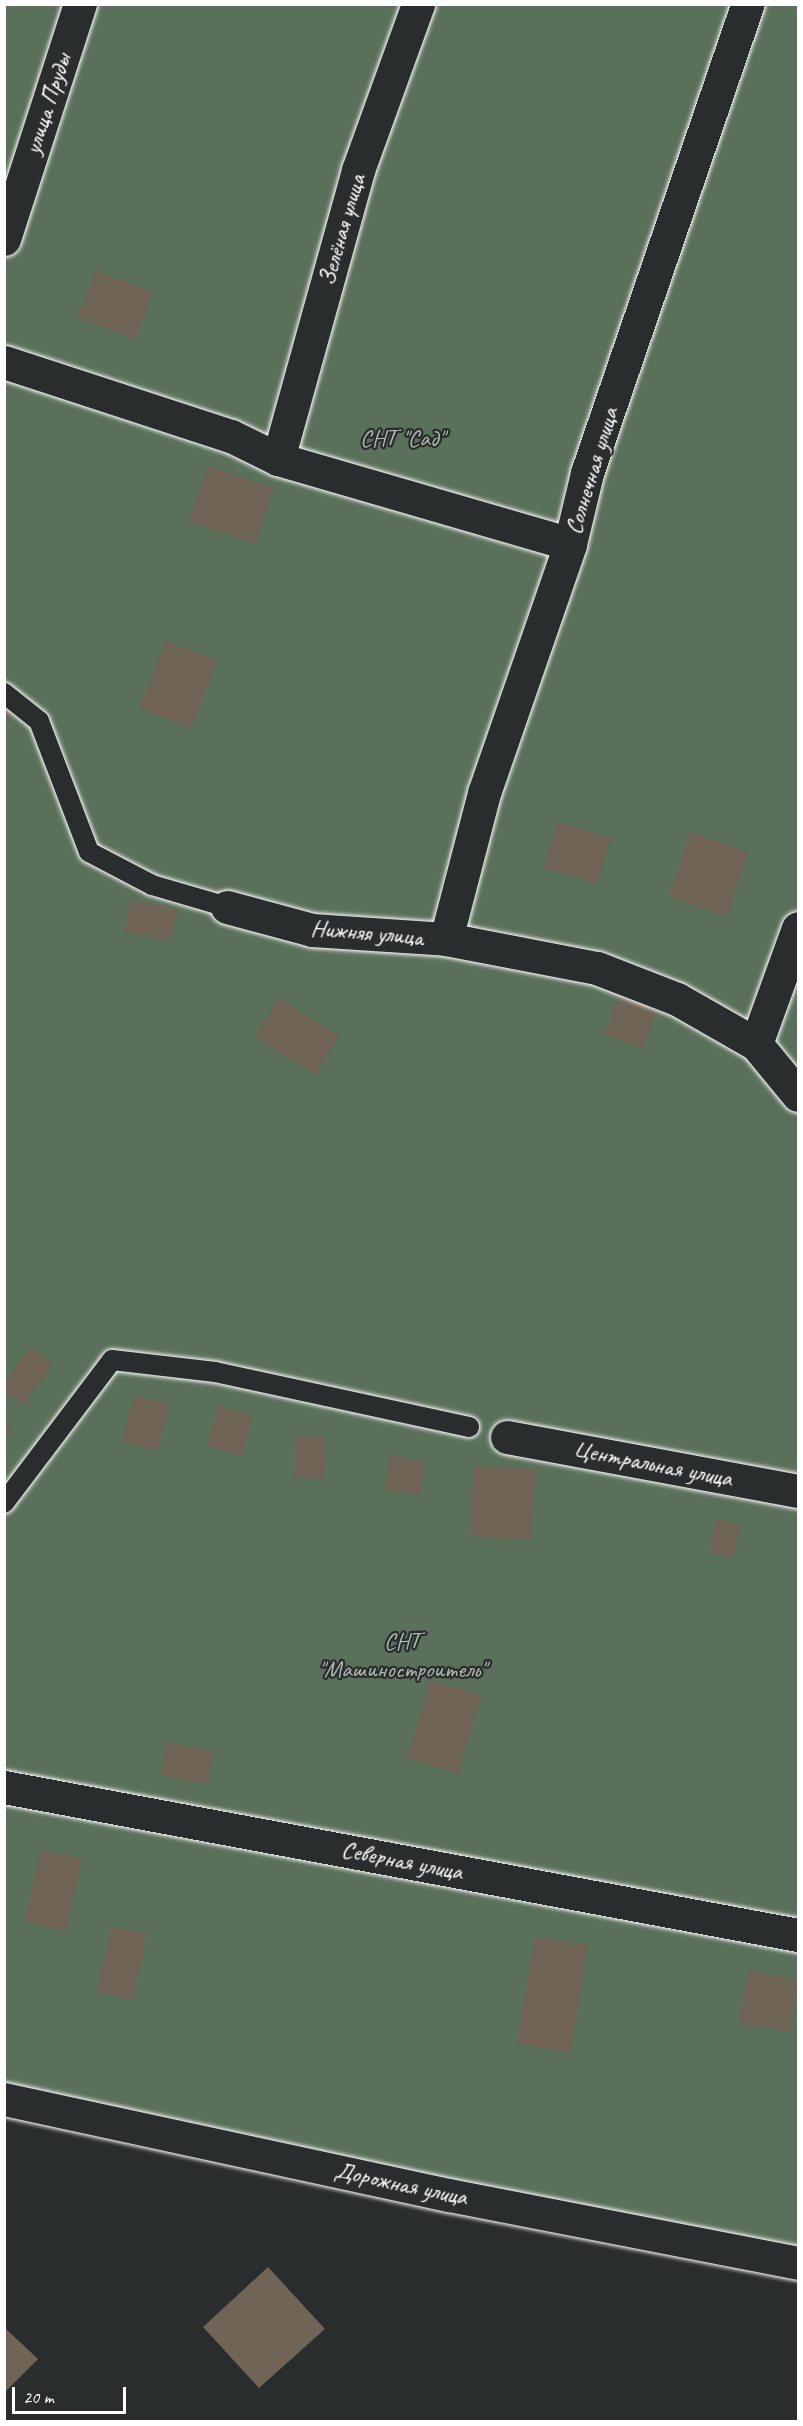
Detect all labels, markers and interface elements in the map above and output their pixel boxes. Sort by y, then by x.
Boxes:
street label: улица Пруды [18,50,78,158]
street label: Зелёная улица [312,170,372,290]
street label: Солнечная улица [559,403,625,539]
park label: СНТ "Сад" [360,425,444,453]
street label: Нижняя улица [310,914,424,952]
street label: Центральная улица [571,1434,735,1494]
park label: СНТ "Машиностроитель" [318,1628,486,1684]
street label: Северная улица [338,1835,466,1887]
street label: Дорожная улица [331,2156,471,2212]
scale bar [15,2375,129,2413]
text: 20 m [23,2386,54,2408]

